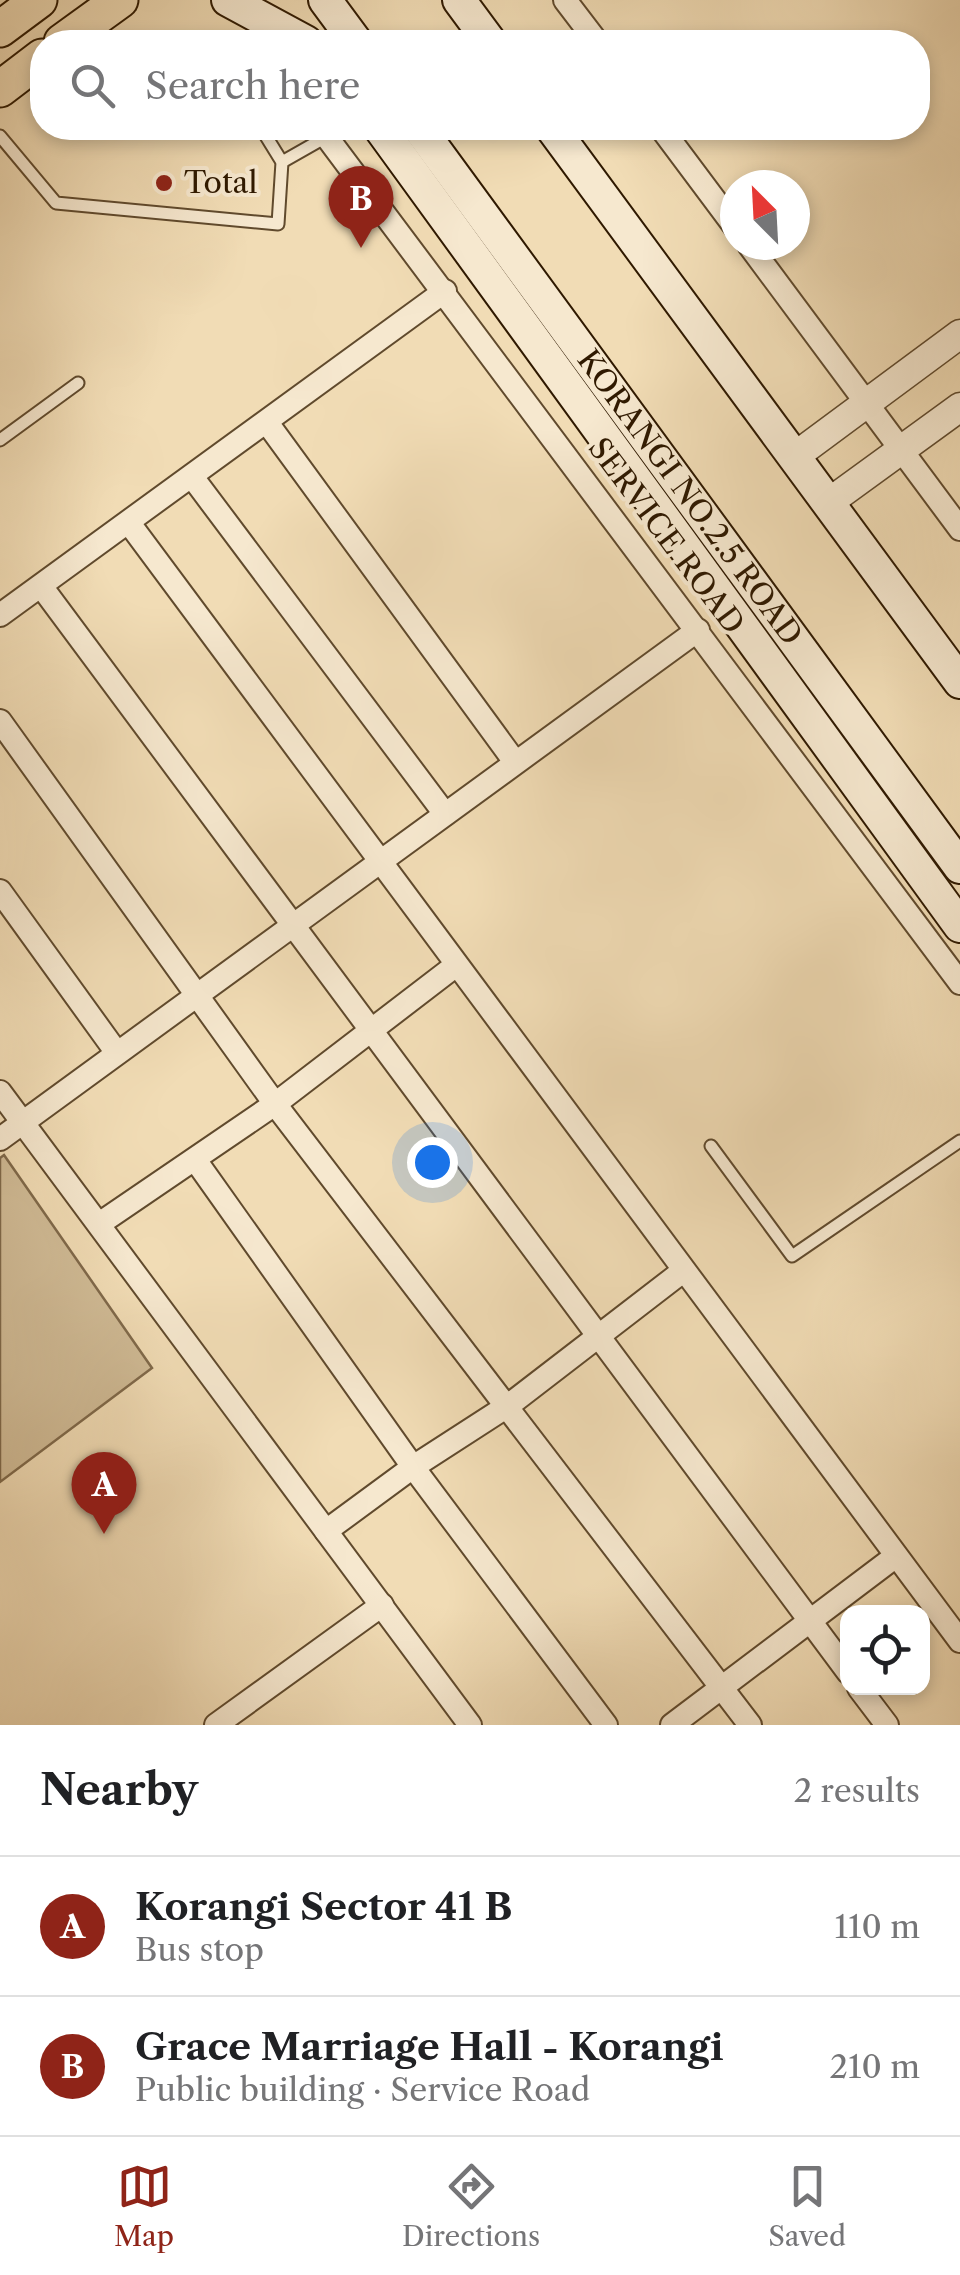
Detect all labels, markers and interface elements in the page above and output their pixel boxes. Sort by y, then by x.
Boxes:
search box [30,30,930,140]
icon: search [65,58,120,113]
text: Search here [145,62,360,109]
place label: Total [184,164,257,201]
pin: B [328,166,394,248]
north arrow [720,170,810,260]
marker: Total [153,172,175,194]
street label: KORANGI NO.2.5 ROAD [570,342,810,652]
street label: SERVICE ROAD [581,430,752,641]
your location [407,1137,458,1188]
pin: A [72,1452,136,1534]
map controls [840,1605,930,1695]
button: locate [840,1605,930,1695]
text: Nearby [40,1764,198,1816]
text: 2 results [794,1771,920,1810]
text: Korangi Sector 41 B [135,1883,512,1930]
text: A [60,1907,85,1946]
text: 110 m [834,1907,920,1946]
text: Bus stop [135,1930,264,1969]
text: Grace Marriage Hall - Korangi [135,2023,724,2070]
text: B [61,2047,84,2086]
text: 210 m [830,2047,920,2086]
text: Public building · Service Road [135,2070,590,2109]
tab: Map [114,2159,174,2253]
tab: Directions [402,2159,540,2253]
tab: Saved [768,2159,846,2253]

